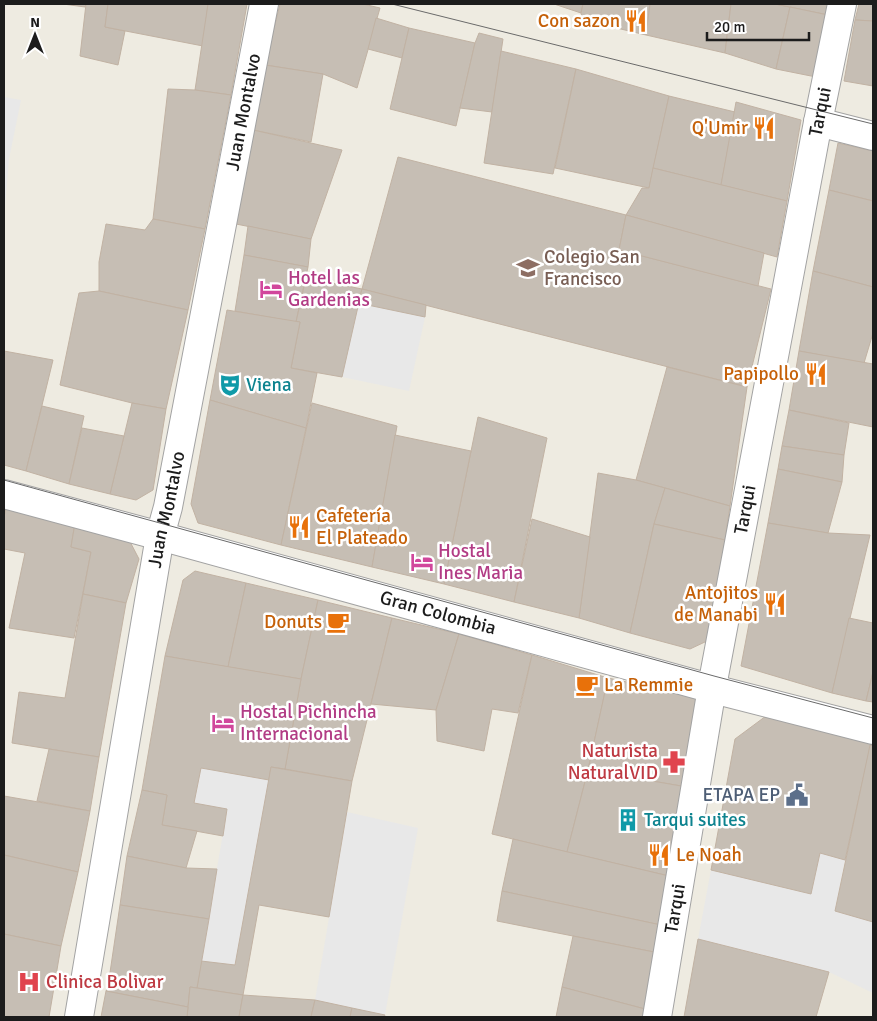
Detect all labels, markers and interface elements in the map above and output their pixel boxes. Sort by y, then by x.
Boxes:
restaurant icon: Con sazon [623,8,649,34]
place label: Con sazon [538,9,620,33]
north arrow [10,10,60,60]
scale bar [707,10,810,42]
text: N [30,14,40,31]
text: 20 m [714,18,745,36]
street label: Juan Montalvo [220,51,266,173]
street label: Tarqui [804,85,837,138]
restaurant icon: Q'Umir [751,115,777,141]
place label: Q'Umir [692,116,748,140]
place label: Colegio San Francisco [544,245,640,291]
school or university icon: Colegio San Francisco [515,255,541,281]
place label: Hotel las Gardenias [288,266,370,312]
hotel icon: Hotel las Gardenias [258,276,284,302]
restaurant icon: Papipollo [803,361,829,387]
place label: Papipollo [723,362,799,386]
theatre icon: Viena [217,372,243,398]
place label: Viena [246,373,292,397]
street label: Juan Montalvo [143,449,190,570]
street label: Tarqui [729,483,762,536]
place label: Cafetería El Plateado [316,504,408,550]
restaurant icon: Cafetería El Plateado [286,514,312,540]
place label: Hostal Ines Maria [438,539,523,585]
hotel icon: Hostal Ines Maria [409,549,435,575]
place label: Antojitos de Manabi [674,581,758,627]
street label: Gran Colombia [377,585,499,640]
restaurant icon: Antojitos de Manabi [762,591,788,617]
cafe icon: Donuts [325,609,351,635]
place label: Donuts [264,610,322,634]
cafe icon: La Remmie [574,672,600,698]
place label: La Remmie [604,673,693,697]
place label: Hostal Pichincha Internacional [240,700,377,746]
hotel icon: Hostal Pichincha Internacional [210,710,236,736]
place label: Naturista NaturalVID [568,739,658,785]
pharmacy icon: Naturista NaturalVID [661,749,687,775]
public building icon: ETAPA EP [784,782,810,808]
place label: ETAPA EP [703,783,780,807]
building icon: Tarqui suites [615,807,641,833]
place label: Tarqui suites [644,808,746,832]
restaurant icon: Le Noah [646,842,672,868]
place label: Le Noah [676,843,742,867]
street label: Tarqui [659,882,691,935]
hospital icon: Clinica Bolivar [16,969,42,995]
place label: Clinica Bolivar [46,970,163,994]

